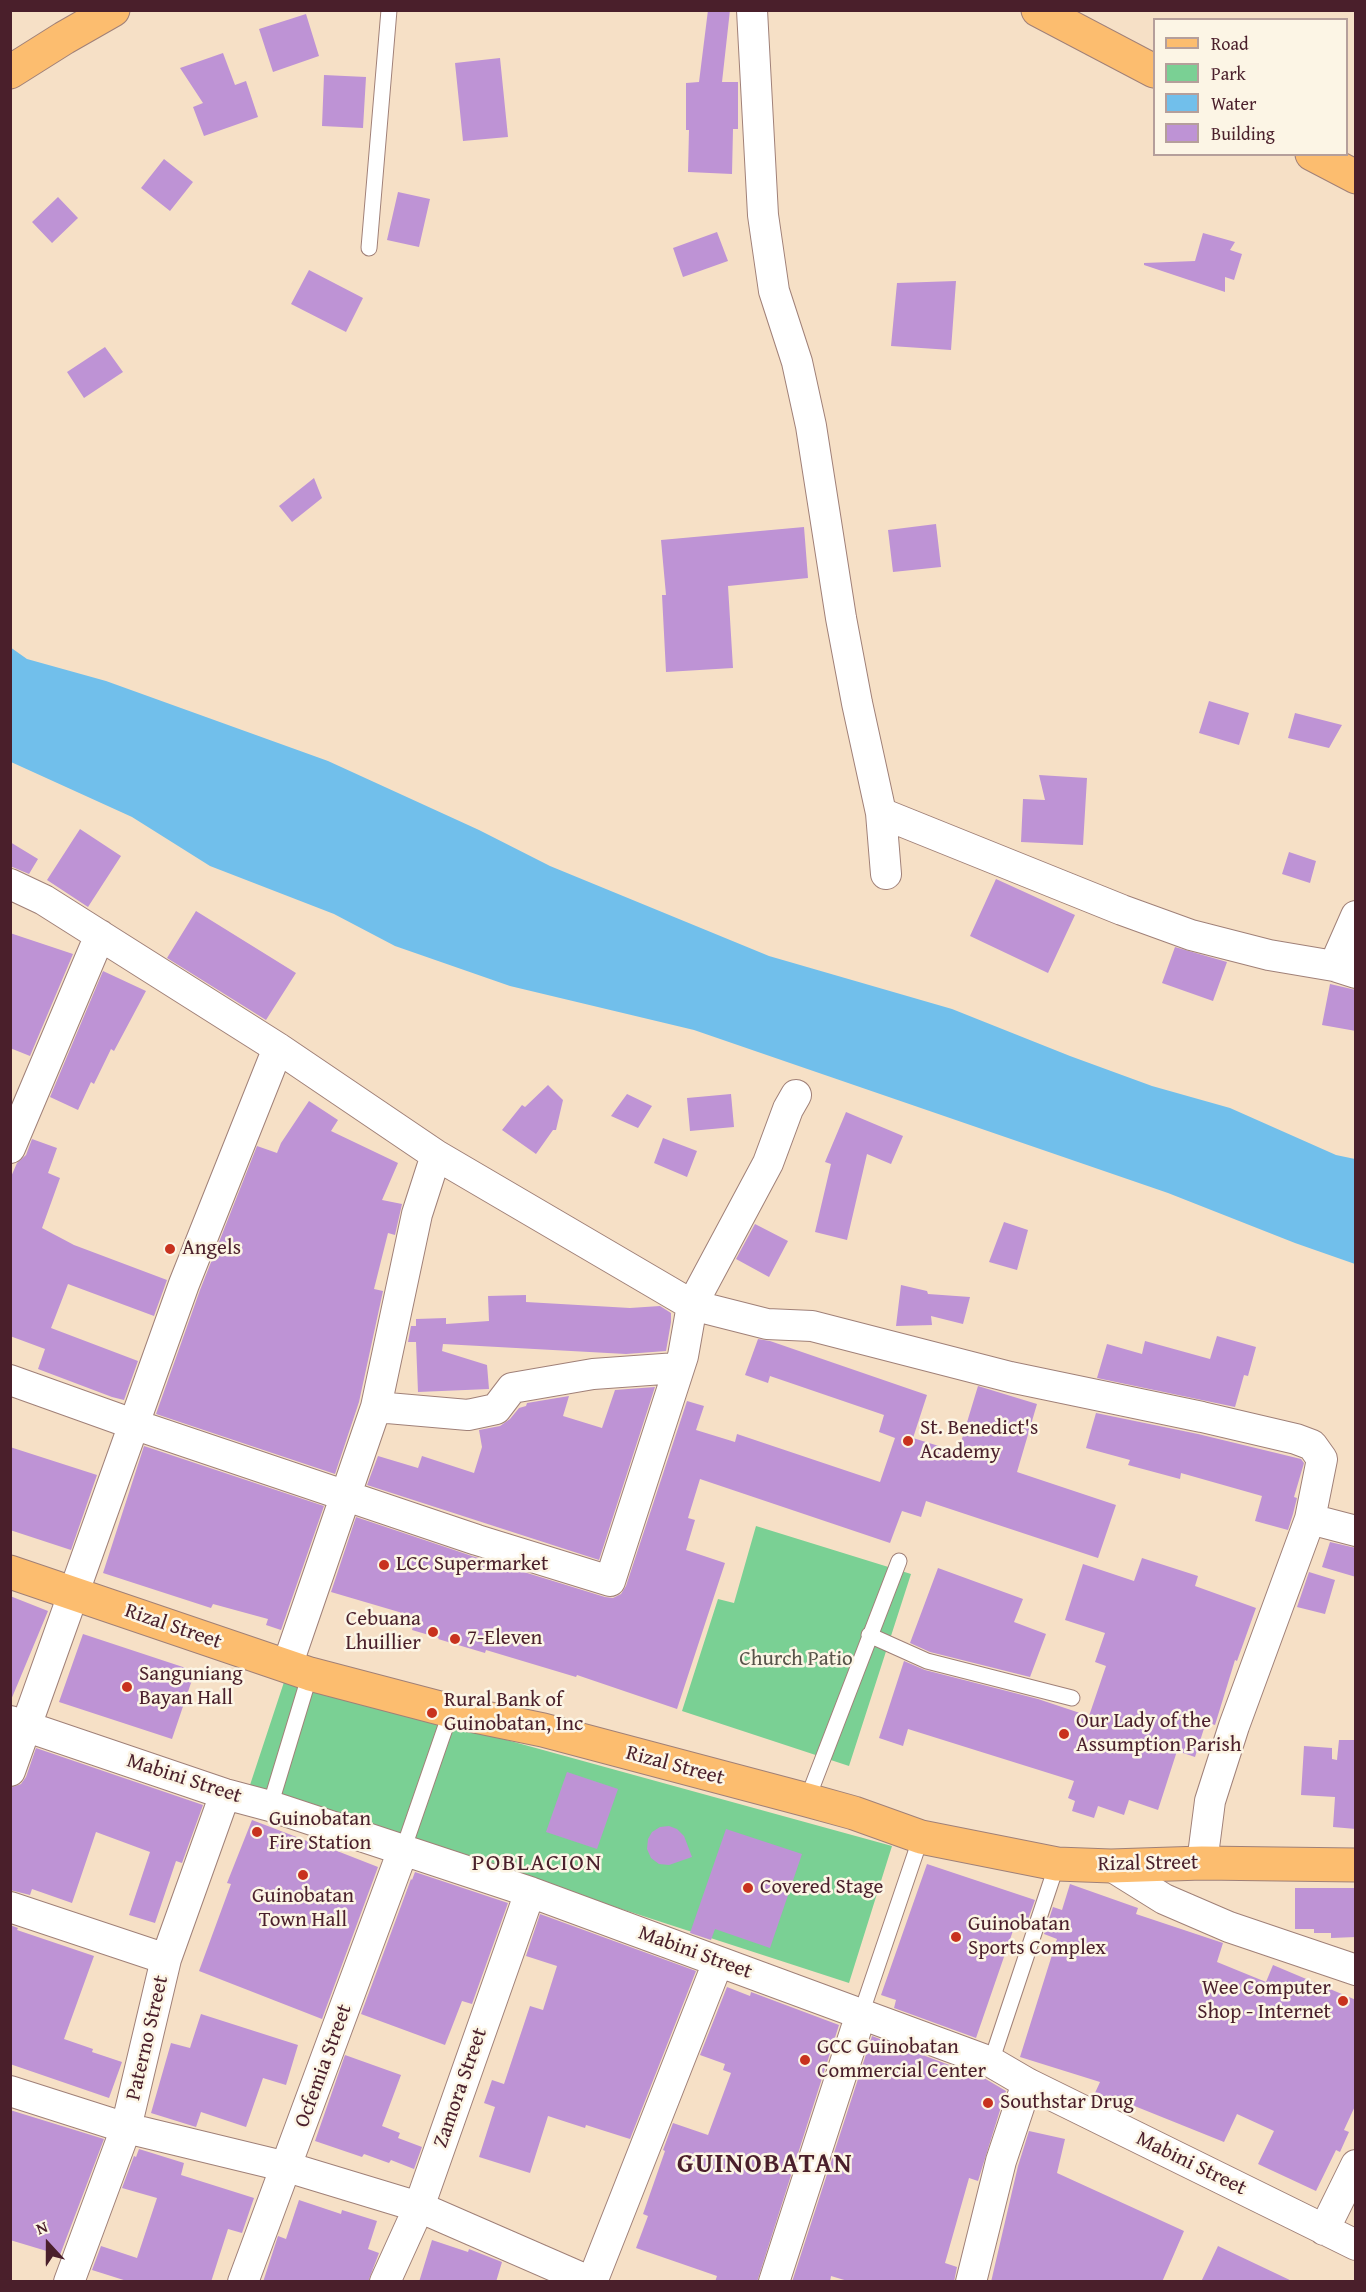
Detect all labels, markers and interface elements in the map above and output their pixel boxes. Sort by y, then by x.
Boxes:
legend [1153,18,1348,156]
text: Road [1211,30,1249,57]
text: Park [1211,60,1246,87]
text: Water [1211,90,1256,117]
text: Building [1211,120,1275,147]
place label: Angels [182,1236,241,1262]
marker: Angels [163,1242,177,1256]
place label: St. Benedict's Academy [920,1416,1038,1466]
marker: St. Benedict's Academy [901,1434,915,1448]
place label: LCC Supermarket [396,1552,548,1578]
marker: LCC Supermarket [377,1558,391,1572]
street label: Rizal Street [121,1599,225,1655]
place label: Cebuana Lhuillier [346,1607,421,1657]
marker: Cebuana Lhuillier [426,1625,440,1639]
place label: 7-Eleven [467,1626,542,1652]
marker: 7-Eleven [448,1632,462,1646]
park label: Church Patio [739,1647,853,1673]
place label: Sanguniang Bayan Hall [139,1662,243,1712]
marker: Sanguniang Bayan Hall [120,1680,134,1694]
place label: Rural Bank of Guinobatan, Inc [444,1688,583,1738]
marker: Rural Bank of Guinobatan, Inc [425,1706,439,1720]
place label: Our Lady of the Assumption Parish [1076,1709,1242,1759]
marker: Our Lady of the Assumption Parish [1057,1727,1071,1741]
street label: Rizal Street [623,1741,727,1791]
street label: Mabini Street [123,1749,245,1809]
place label: Guinobatan Fire Station [269,1807,371,1857]
marker: Guinobatan Fire Station [250,1825,264,1839]
district label: POBLACION [471,1850,603,1878]
street label: Rizal Street [1097,1851,1199,1877]
marker: Guinobatan Town Hall [296,1868,310,1882]
place label: Covered Stage [760,1875,883,1901]
marker: Covered Stage [741,1881,755,1895]
place label: Guinobatan Town Hall [252,1884,354,1934]
place label: Guinobatan Sports Complex [968,1912,1106,1962]
street label: Mabini Street [635,1921,755,1985]
marker: Guinobatan Sports Complex [949,1930,963,1944]
street label: Paterno Street [121,1973,175,2103]
place label: Wee Computer Shop - Internet [1197,1976,1331,2026]
marker: Wee Computer Shop - Internet [1336,1994,1350,2008]
street label: Ocfemia Street [290,2001,358,2131]
street label: Zamora Street [429,2025,493,2151]
place label: GCC Guinobatan Commercial Center [817,2035,986,2085]
marker: GCC Guinobatan Commercial Center [798,2053,812,2067]
place label: Southstar Drug [1000,2090,1134,2116]
marker: Southstar Drug [981,2096,995,2110]
street label: Mabini Street [1132,2127,1250,2201]
district label: GUINOBATAN [677,2149,853,2181]
north arrow [18,2214,78,2274]
text: N [32,2214,51,2240]

